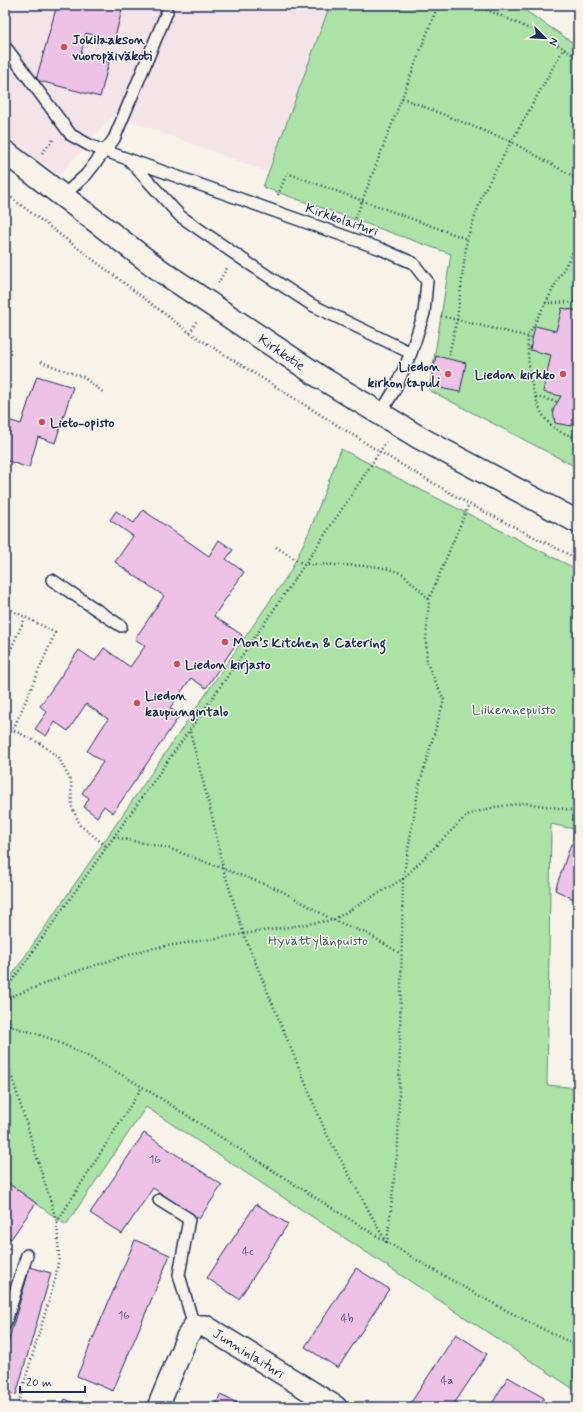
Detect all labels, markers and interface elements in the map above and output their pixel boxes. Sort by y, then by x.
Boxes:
north arrow [525,18,565,58]
place label: Jokilaakson vuoropäiväkoti [72,31,152,65]
text: N [545,35,561,48]
marker: Jokilaakson vuoropäiväkoti [59,42,69,52]
street label: Kirkkolaituri [303,199,380,241]
street label: Kirkkotie [254,331,309,375]
place label: Liedon kirkon tapuli [368,358,441,392]
place label: Liedon kirkko [475,366,555,384]
marker: Liedon kirkon tapuli [443,369,453,379]
marker: Liedon kirkko [558,369,568,379]
place label: Lieto-opisto [50,414,114,432]
marker: Lieto-opisto [37,417,47,427]
place label: Mon’s Kitchen & Catering [233,634,387,655]
marker: Mon’s Kitchen & Catering [220,637,230,647]
place label: Liedon kirjasto [185,656,271,675]
marker: Liedon kirjasto [172,659,182,669]
place label: Liedon kaupungintalo [145,687,229,722]
marker: Liedon kaupungintalo [132,698,142,708]
park label: Liikennepuisto [472,701,556,719]
park label: Hyvättylänpuisto [268,932,368,950]
house number: 16 [149,1152,161,1168]
house number: 4c [242,1244,254,1260]
house number: 16 [118,1308,130,1324]
house number: 4b [341,1311,354,1327]
street label: Junninlaituri [209,1325,288,1383]
scale bar [20,1368,85,1394]
house number: 4a [440,1373,454,1389]
text: 20 m [26,1375,52,1391]

